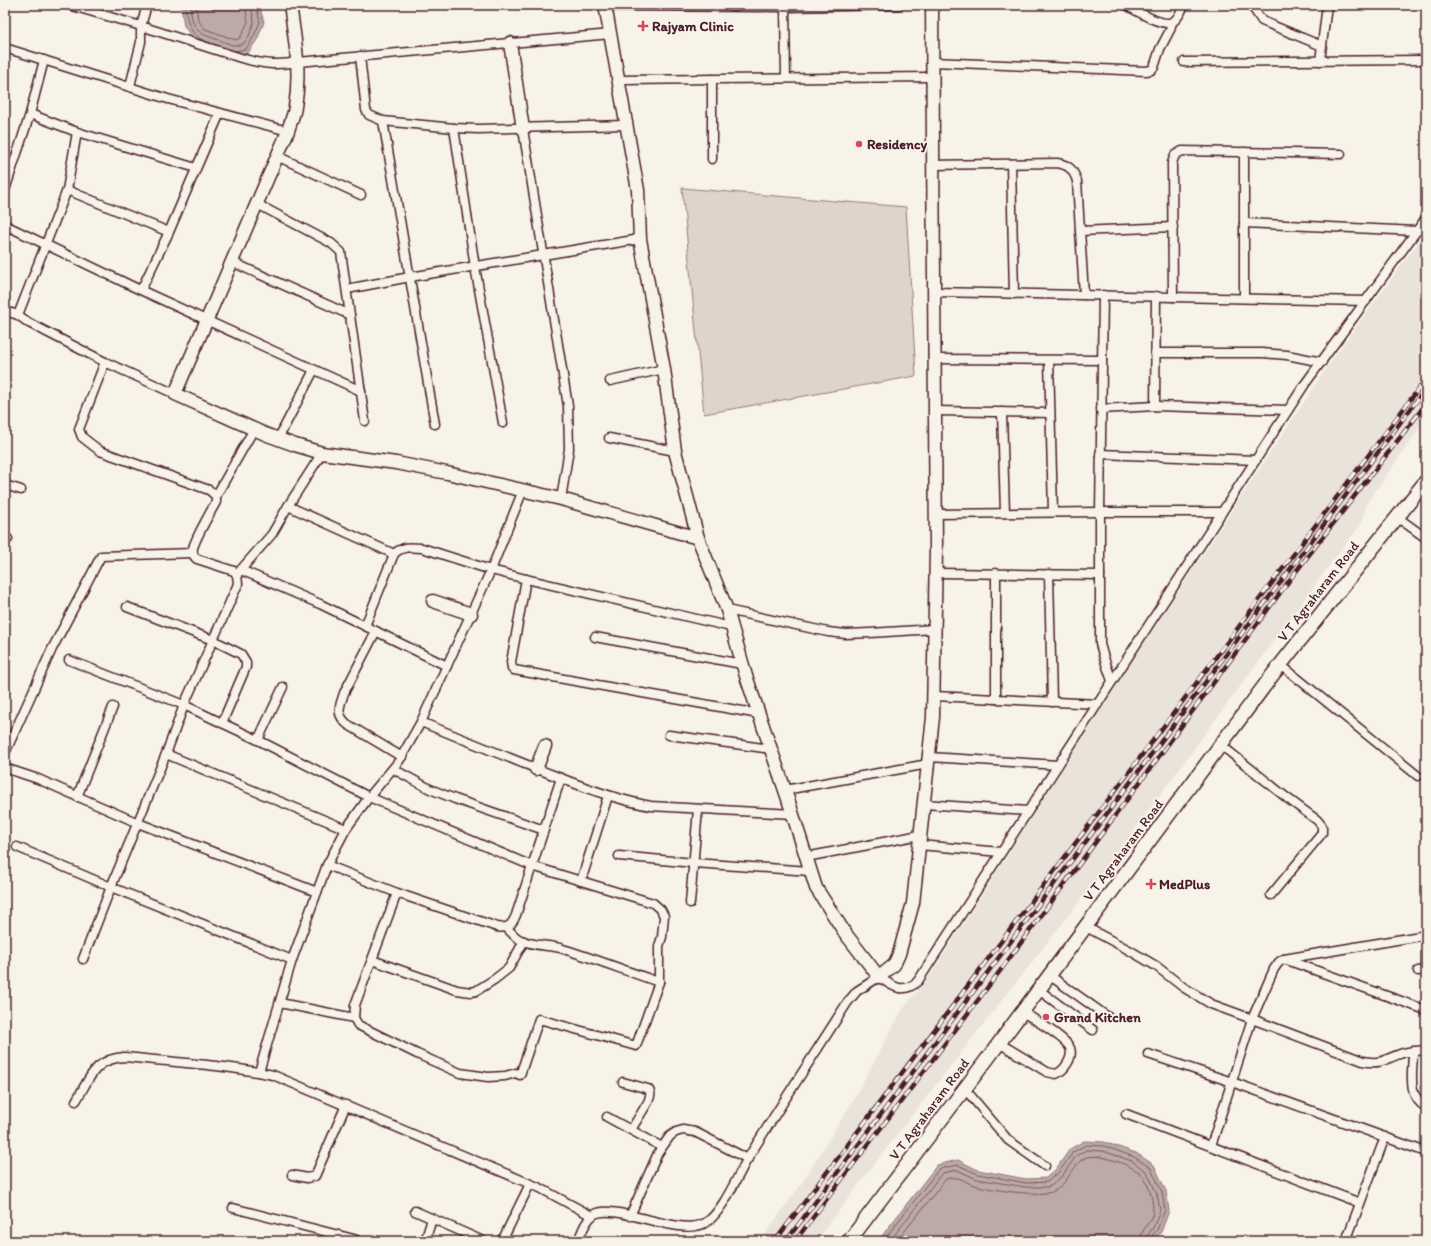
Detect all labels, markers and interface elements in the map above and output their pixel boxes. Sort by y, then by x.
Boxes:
place label: Rajyam Clinic [652,18,734,35]
marker: Rajyam Clinic [637,20,649,32]
place label: Residency [867,136,928,153]
marker: Residency [854,139,864,149]
street label: V T Agraharam Road [1274,537,1363,645]
street label: V T Agraharam Road [1080,796,1167,904]
place label: MedPlus [1159,876,1210,893]
marker: MedPlus [1146,879,1156,889]
place label: Grand Kitchen [1054,1009,1141,1026]
marker: Grand Kitchen [1041,1012,1051,1022]
street label: V T Agraharam Road [886,1055,973,1163]

